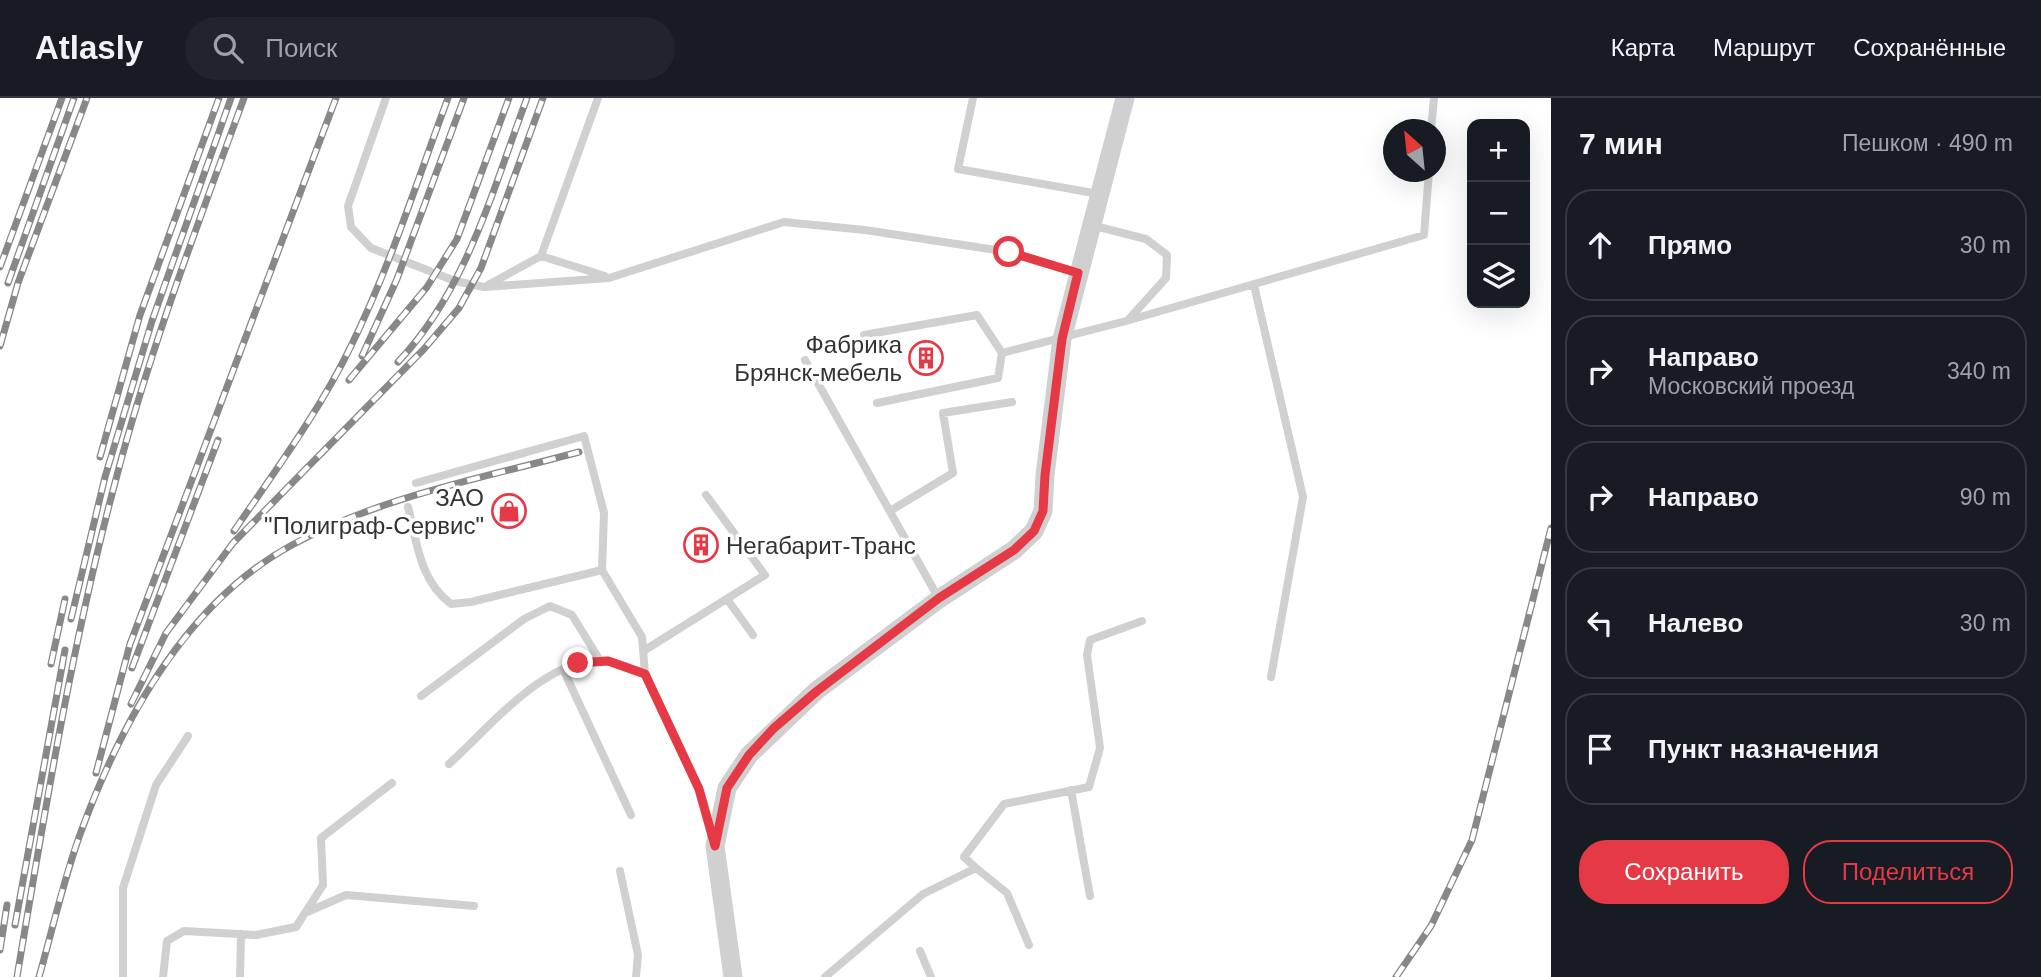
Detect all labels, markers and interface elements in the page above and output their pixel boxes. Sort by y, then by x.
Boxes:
search box [185,17,675,80]
text: Atlasly [35,29,143,66]
icon: search [209,29,247,67]
text: Поиск [265,33,337,63]
text: Карта [1611,34,1675,61]
text: Маршрут [1713,34,1815,61]
text: Сохранённые [1853,34,2006,61]
north arrow [1383,119,1446,182]
map controls [1467,119,1530,308]
button: + [1467,119,1530,182]
text: 7 мин [1579,127,1663,160]
text: Пешком · 490 m [1842,130,2013,156]
button: − [1467,182,1530,245]
icon: ahead [1581,226,1619,264]
text: Прямо [1648,230,1732,260]
text: 30 m [1960,232,2011,258]
route start [993,236,1024,267]
button: layers [1467,245,1530,308]
place label: Фабрика Брянск-мебель [734,331,903,386]
building icon: Фабрика Брянск-мебель [907,339,945,377]
text: Направо [1648,342,1759,372]
icon: right [1581,352,1619,390]
text: 340 m [1947,358,2011,384]
text: Московский проезд [1648,373,1854,399]
icon: right [1581,478,1619,516]
text: Направо [1648,482,1759,512]
place label: ЗАО "Полиграф-Сервис" [264,484,484,539]
text: 90 m [1960,484,2011,510]
shop icon: ЗАО "Полиграф-Сервис" [490,492,528,530]
building icon: Негабарит-Транс [682,526,720,564]
place label: Негабарит-Транс [726,532,916,559]
icon: left [1581,604,1619,642]
text: Налево [1648,608,1743,638]
text: 30 m [1960,610,2011,636]
route end [562,647,593,678]
icon: arrive [1581,730,1619,768]
text: Пункт назначения [1648,734,1879,764]
button: Сохранить [1579,840,1789,904]
button: Поделиться [1803,840,2013,904]

